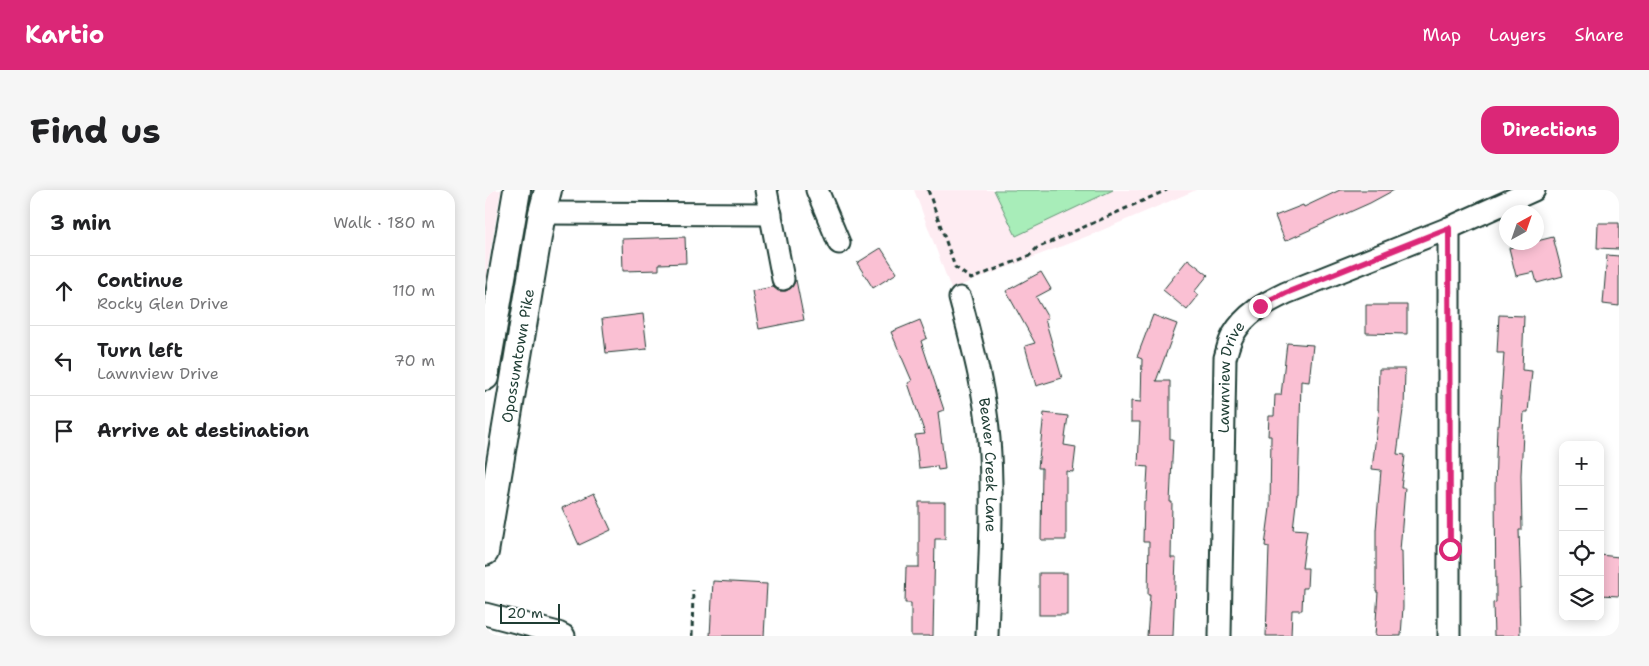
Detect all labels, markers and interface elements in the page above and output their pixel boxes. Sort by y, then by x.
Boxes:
text: Kartio [25,19,104,51]
text: Map [1423,23,1461,47]
text: Layers [1489,23,1546,47]
text: Share [1574,23,1624,47]
button: Directions [1481,106,1619,154]
text: Find us [30,107,161,154]
north arrow [1499,205,1544,250]
text: 3 min [50,209,111,237]
text: Walk · 180 m [333,212,435,233]
text: Continue [97,268,183,293]
icon: ahead [50,277,78,305]
text: 110 m [392,280,435,301]
street label: Opossumtown Pike [497,287,539,424]
text: Rocky Glen Drive [97,293,229,314]
route end [1249,295,1272,318]
street label: Lawnview Drive [1214,317,1249,433]
text: Turn left [97,338,183,363]
icon: left [50,347,78,375]
text: 70 m [394,350,435,371]
text: Lawnview Drive [97,363,219,384]
street label: Beaver Creek Lane [974,396,1001,532]
icon: arrive [50,417,78,445]
text: Arrive at destination [97,418,309,443]
map controls [1559,441,1604,621]
button: + [1559,441,1604,486]
button: − [1559,486,1604,531]
button: locate [1559,531,1604,576]
route start [1439,538,1462,561]
button: layers [1559,576,1604,621]
scale bar [500,601,560,624]
text: 20 m [507,604,543,622]

